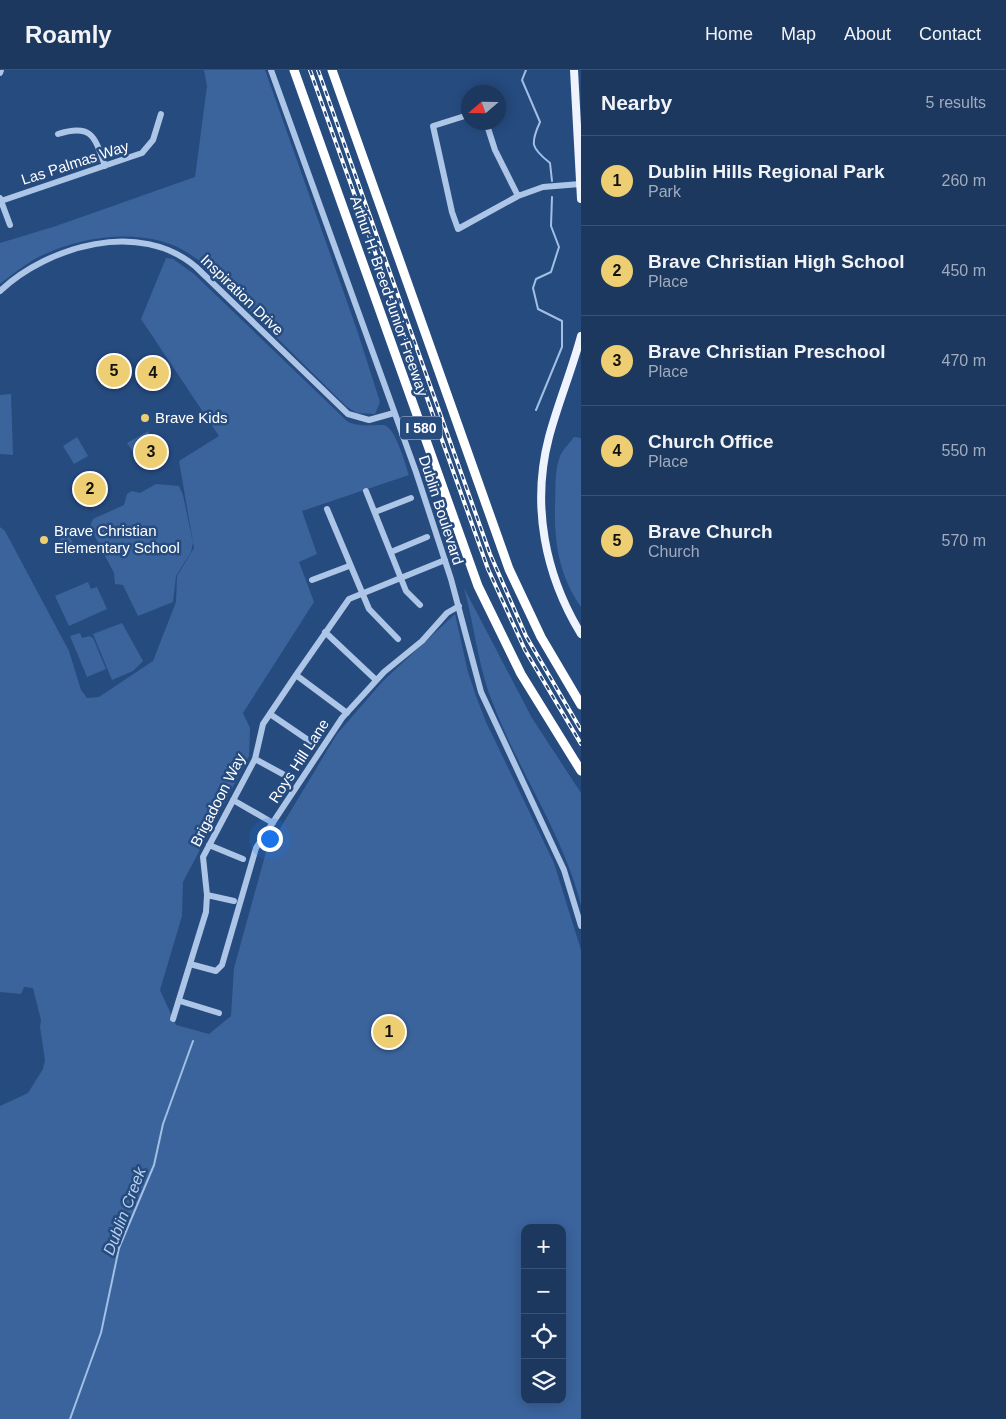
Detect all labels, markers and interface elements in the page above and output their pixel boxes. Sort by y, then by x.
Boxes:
text: Roamly [25,21,112,48]
text: Home [705,24,753,44]
text: Map [781,24,816,44]
text: About [844,24,891,44]
text: Contact [919,24,981,44]
north arrow [461,85,506,130]
text: Nearby [601,91,672,114]
text: 5 results [926,94,986,111]
street label: Las Palmas Way [19,137,131,188]
text: Dublin Hills Regional Park [648,161,885,182]
text: 1 [613,172,621,189]
text: 260 m [942,172,986,189]
text: Park [648,183,681,200]
street label: Arthur H. Breed Junior Freeway [347,193,432,399]
street label: Inspiration Drive [197,251,287,338]
text: Brave Christian High School [648,251,905,272]
text: 2 [613,262,621,279]
text: 450 m [942,262,986,279]
text: Place [648,273,688,290]
text: Brave Christian Preschool [648,341,886,362]
pin: 5 [98,352,130,390]
text: 3 [613,352,621,369]
text: 470 m [942,352,986,369]
pin: 4 [137,354,169,392]
text: Place [648,363,688,380]
place label: Brave Kids [155,409,228,426]
marker: Brave Kids [139,412,151,424]
road number: I 580 [400,416,442,439]
text: Church Office [648,431,774,452]
pin: 3 [135,433,167,471]
text: 4 [613,442,621,459]
text: 550 m [942,442,986,459]
street label: Dublin Boulevard [416,453,467,567]
text: Place [648,453,688,470]
pin: 2 [74,470,106,508]
text: Brave Church [648,521,773,542]
place label: Brave Christian Elementary School [54,522,180,556]
text: 5 [613,532,621,549]
text: 570 m [942,532,986,549]
marker: Brave Christian Elementary School [38,534,50,546]
text: Church [648,543,700,560]
street label: Roys Hill Lane [265,716,332,806]
street label: Brigadoon Way [187,750,249,849]
your location [257,826,283,852]
pin: 1 [373,1013,405,1051]
water label: Dublin Creek [100,1164,149,1257]
map controls [521,1224,566,1404]
button: + [521,1224,566,1269]
button: − [521,1269,566,1314]
button: locate [521,1314,566,1359]
button: layers [521,1359,566,1404]

